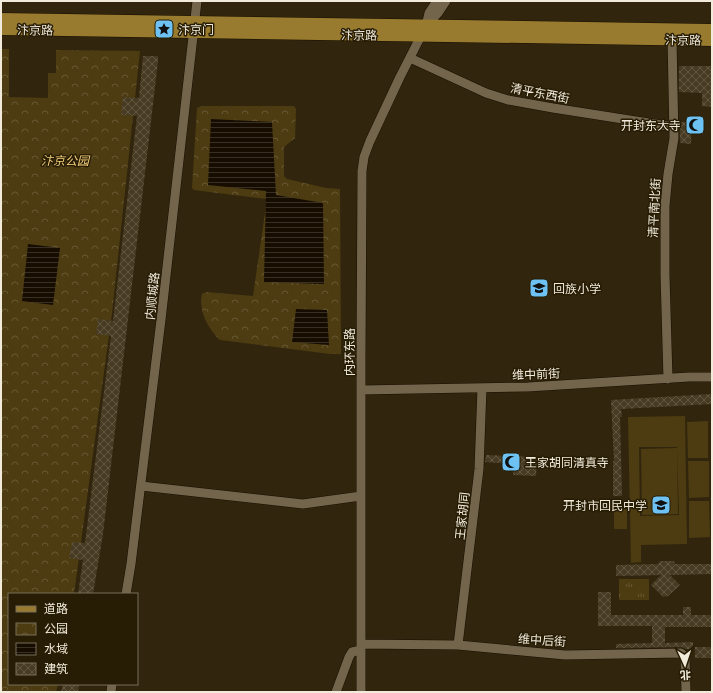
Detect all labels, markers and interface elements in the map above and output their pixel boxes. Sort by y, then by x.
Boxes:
place icon: 汴京门 [153,18,175,40]
street label: 汴京路 [17,22,53,38]
place label: 汴京门 [178,22,214,37]
street label: 汴京路 [341,27,377,43]
street label: 汴京路 [665,32,701,48]
street label: 清平东西街 [509,80,571,106]
mosque icon: 开封东大寺 [684,114,706,136]
place label: 开封东大寺 [621,118,681,133]
park label: 汴京公园 [41,153,91,168]
street label: 清平南北街 [645,178,663,238]
street label: 内顺城路 [142,271,162,321]
school or university icon: 回族小学 [528,277,550,299]
place label: 回族小学 [553,281,601,296]
street label: 内环东路 [342,328,357,376]
street label: 维中前街 [512,366,560,382]
mosque icon: 王家胡同清真寺 [500,451,522,473]
place label: 王家胡同清真寺 [525,455,609,470]
street label: 王家胡同 [452,491,472,541]
school or university icon: 开封市回民中学 [650,494,672,516]
place label: 开封市回民中学 [563,498,647,513]
legend [8,593,138,685]
text: 道路 [44,601,68,616]
text: 公园 [44,621,68,636]
street label: 维中后街 [518,631,566,649]
text: 水域 [44,641,68,656]
north arrow [665,645,705,685]
text: 建筑 [44,661,68,676]
text: 北 [680,668,691,682]

